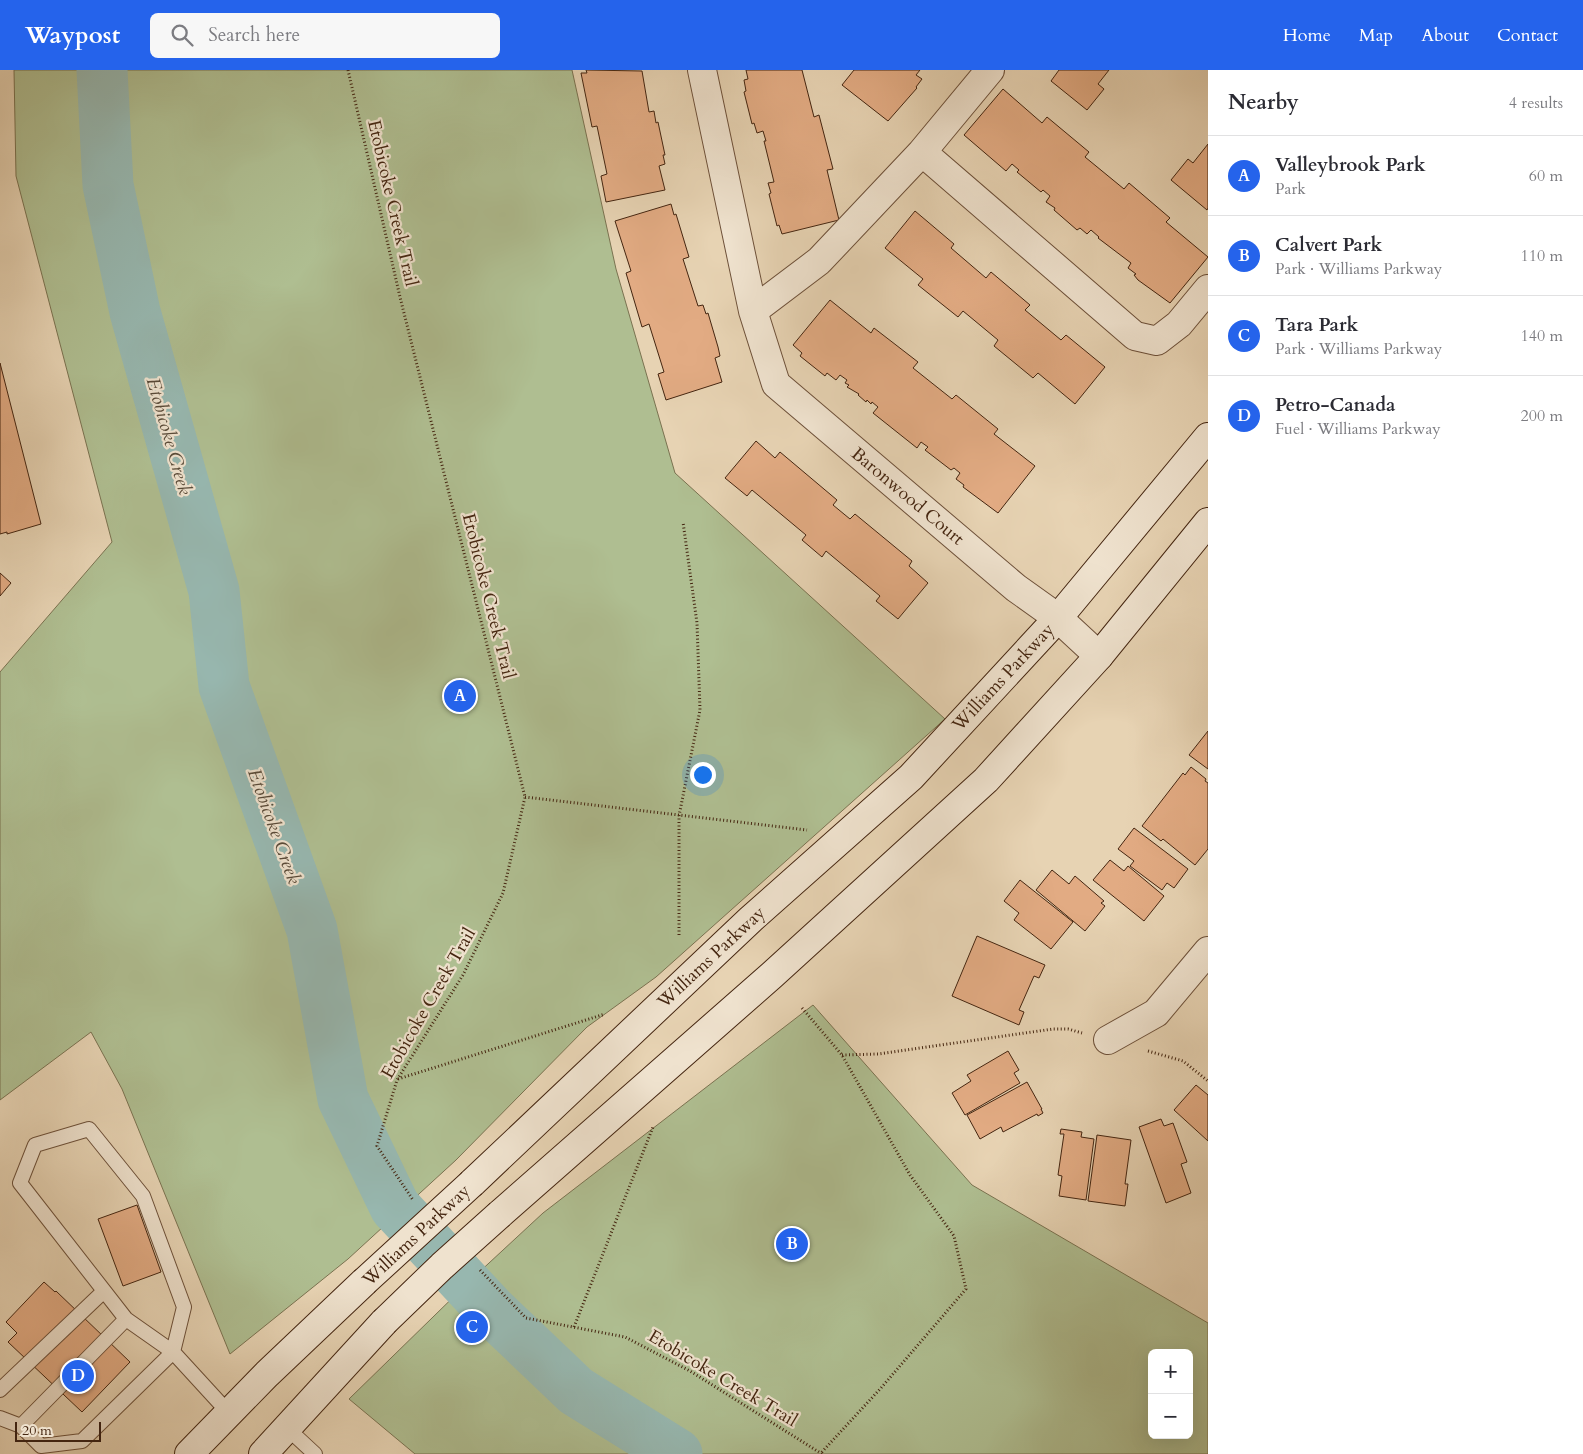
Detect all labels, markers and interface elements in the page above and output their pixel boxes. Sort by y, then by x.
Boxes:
search box [150,13,500,58]
text: Waypost [25,19,120,52]
icon: search [168,21,196,49]
text: Search here [208,22,300,48]
text: Home [1283,23,1331,48]
text: Map [1359,23,1393,48]
text: About [1421,23,1469,48]
text: Contact [1497,23,1558,48]
text: Nearby [1228,88,1299,117]
text: 4 results [1509,92,1563,114]
street label: Etobicoke Creek Trail [361,117,424,289]
text: Valleybrook Park [1275,152,1426,178]
text: A [1238,165,1250,187]
text: 60 m [1529,165,1563,187]
text: Park [1275,178,1306,200]
text: Calvert Park [1275,232,1382,258]
text: B [1238,245,1250,267]
text: 110 m [1521,245,1563,267]
text: Park · Williams Parkway [1275,258,1442,280]
text: Tara Park [1275,312,1358,338]
text: C [1238,325,1250,347]
text: 140 m [1521,325,1563,347]
text: Park · Williams Parkway [1275,338,1442,360]
water label: Etobicoke Creek [140,375,198,499]
text: Petro-Canada [1275,392,1396,418]
text: D [1237,405,1251,427]
text: 200 m [1521,405,1563,427]
text: Fuel · Williams Parkway [1275,418,1441,440]
street label: Baronwood Court [846,442,970,551]
street label: Etobicoke Creek Trail [456,511,521,682]
street label: Williams Parkway [946,617,1060,738]
pin: A [444,677,476,715]
your location [690,762,716,788]
water label: Etobicoke Creek [241,765,307,888]
street label: Williams Parkway [651,900,771,1015]
street label: Etobicoke Creek Trail [375,923,482,1083]
street label: Williams Parkway [356,1178,476,1293]
pin: B [776,1225,808,1263]
pin: C [456,1308,488,1346]
street label: Etobicoke Creek Trail [643,1324,802,1433]
map controls [1148,1349,1193,1439]
button: + [1148,1349,1193,1394]
pin: D [62,1357,94,1395]
button: − [1148,1394,1193,1439]
scale bar [15,1419,101,1442]
text: 20 m [22,1421,52,1440]

